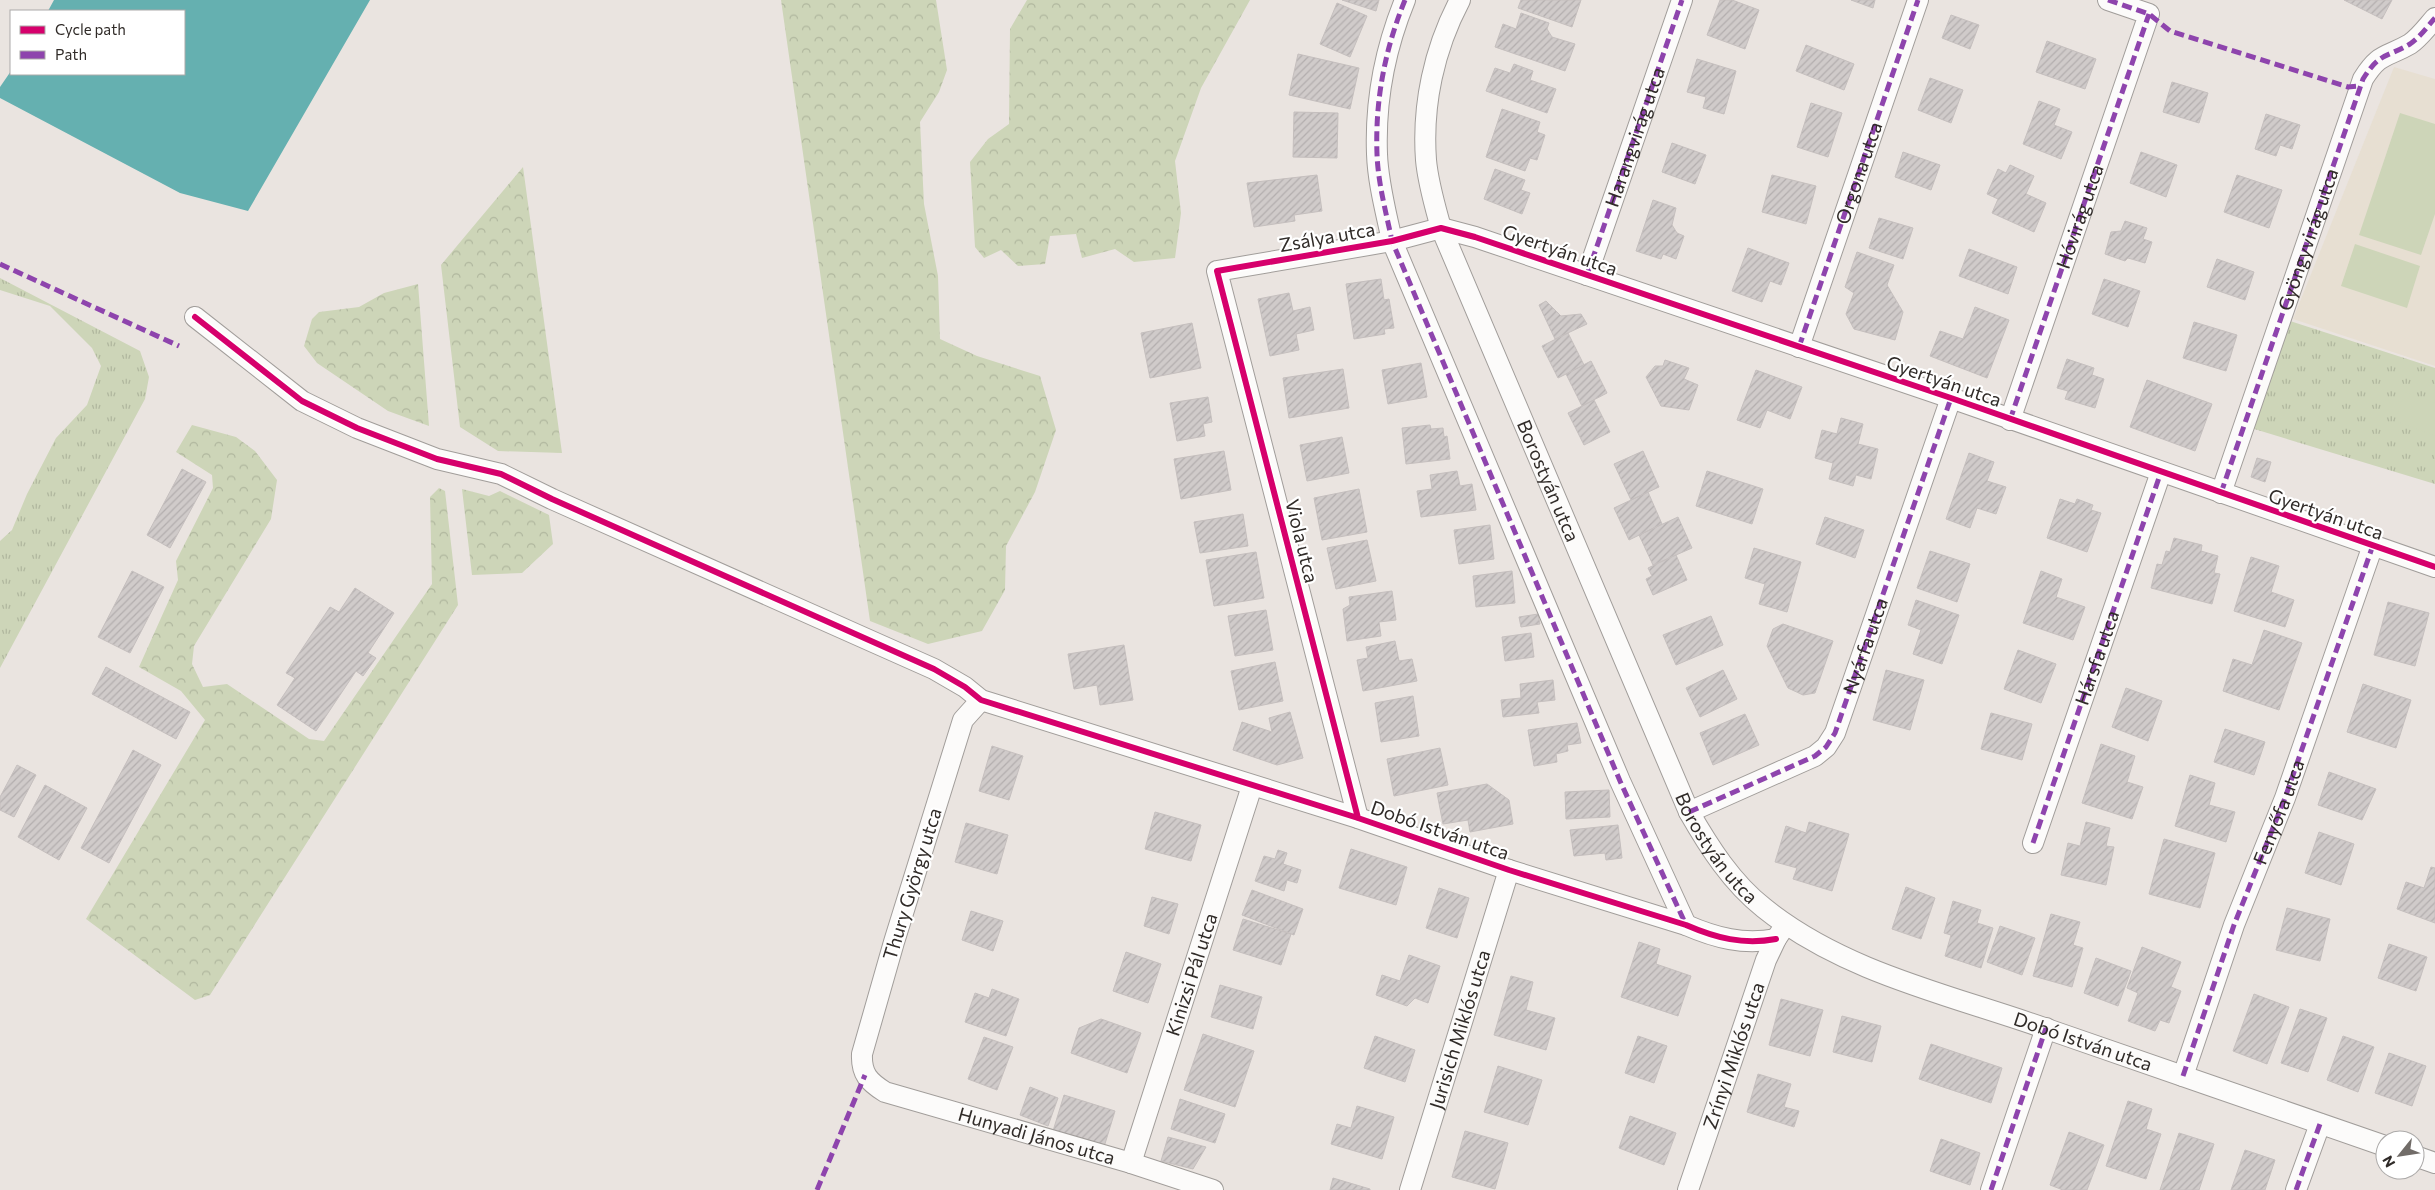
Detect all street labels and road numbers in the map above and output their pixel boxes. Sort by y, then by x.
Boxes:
street label: Harangvirág utca [1599,64,1669,210]
street label: Orgona utca [1830,119,1886,227]
street label: Hóvirág utca [2051,161,2108,272]
street label: Gyöngyvirág utca [2272,165,2343,313]
street label: Zsálya utca [1277,217,1377,256]
street label: Gyertyán utca [1500,219,1621,280]
street label: Gyertyán utca [1884,350,2005,411]
street label: Borostyán utca [1513,416,1585,545]
street label: Gyertyán utca [2266,483,2387,544]
street label: Viola utca [1281,497,1324,585]
street label: Nyárfa utca [1837,595,1892,697]
street label: Hársfa utca [2070,607,2123,708]
street label: Fenyőfa utca [2248,756,2309,867]
street label: Borostyán utca [1671,789,1763,908]
street label: Dobó István utca [1368,795,1512,864]
street label: Thury György utca [877,805,946,963]
street label: Kinizsi Pál utca [1161,910,1222,1039]
street label: Jurisich Miklós utca [1424,947,1495,1112]
street label: Zrínyi Miklós utca [1698,979,1769,1132]
street label: Dobó István utca [2011,1007,2155,1075]
street label: Hunyadi János utca [956,1102,1118,1169]

